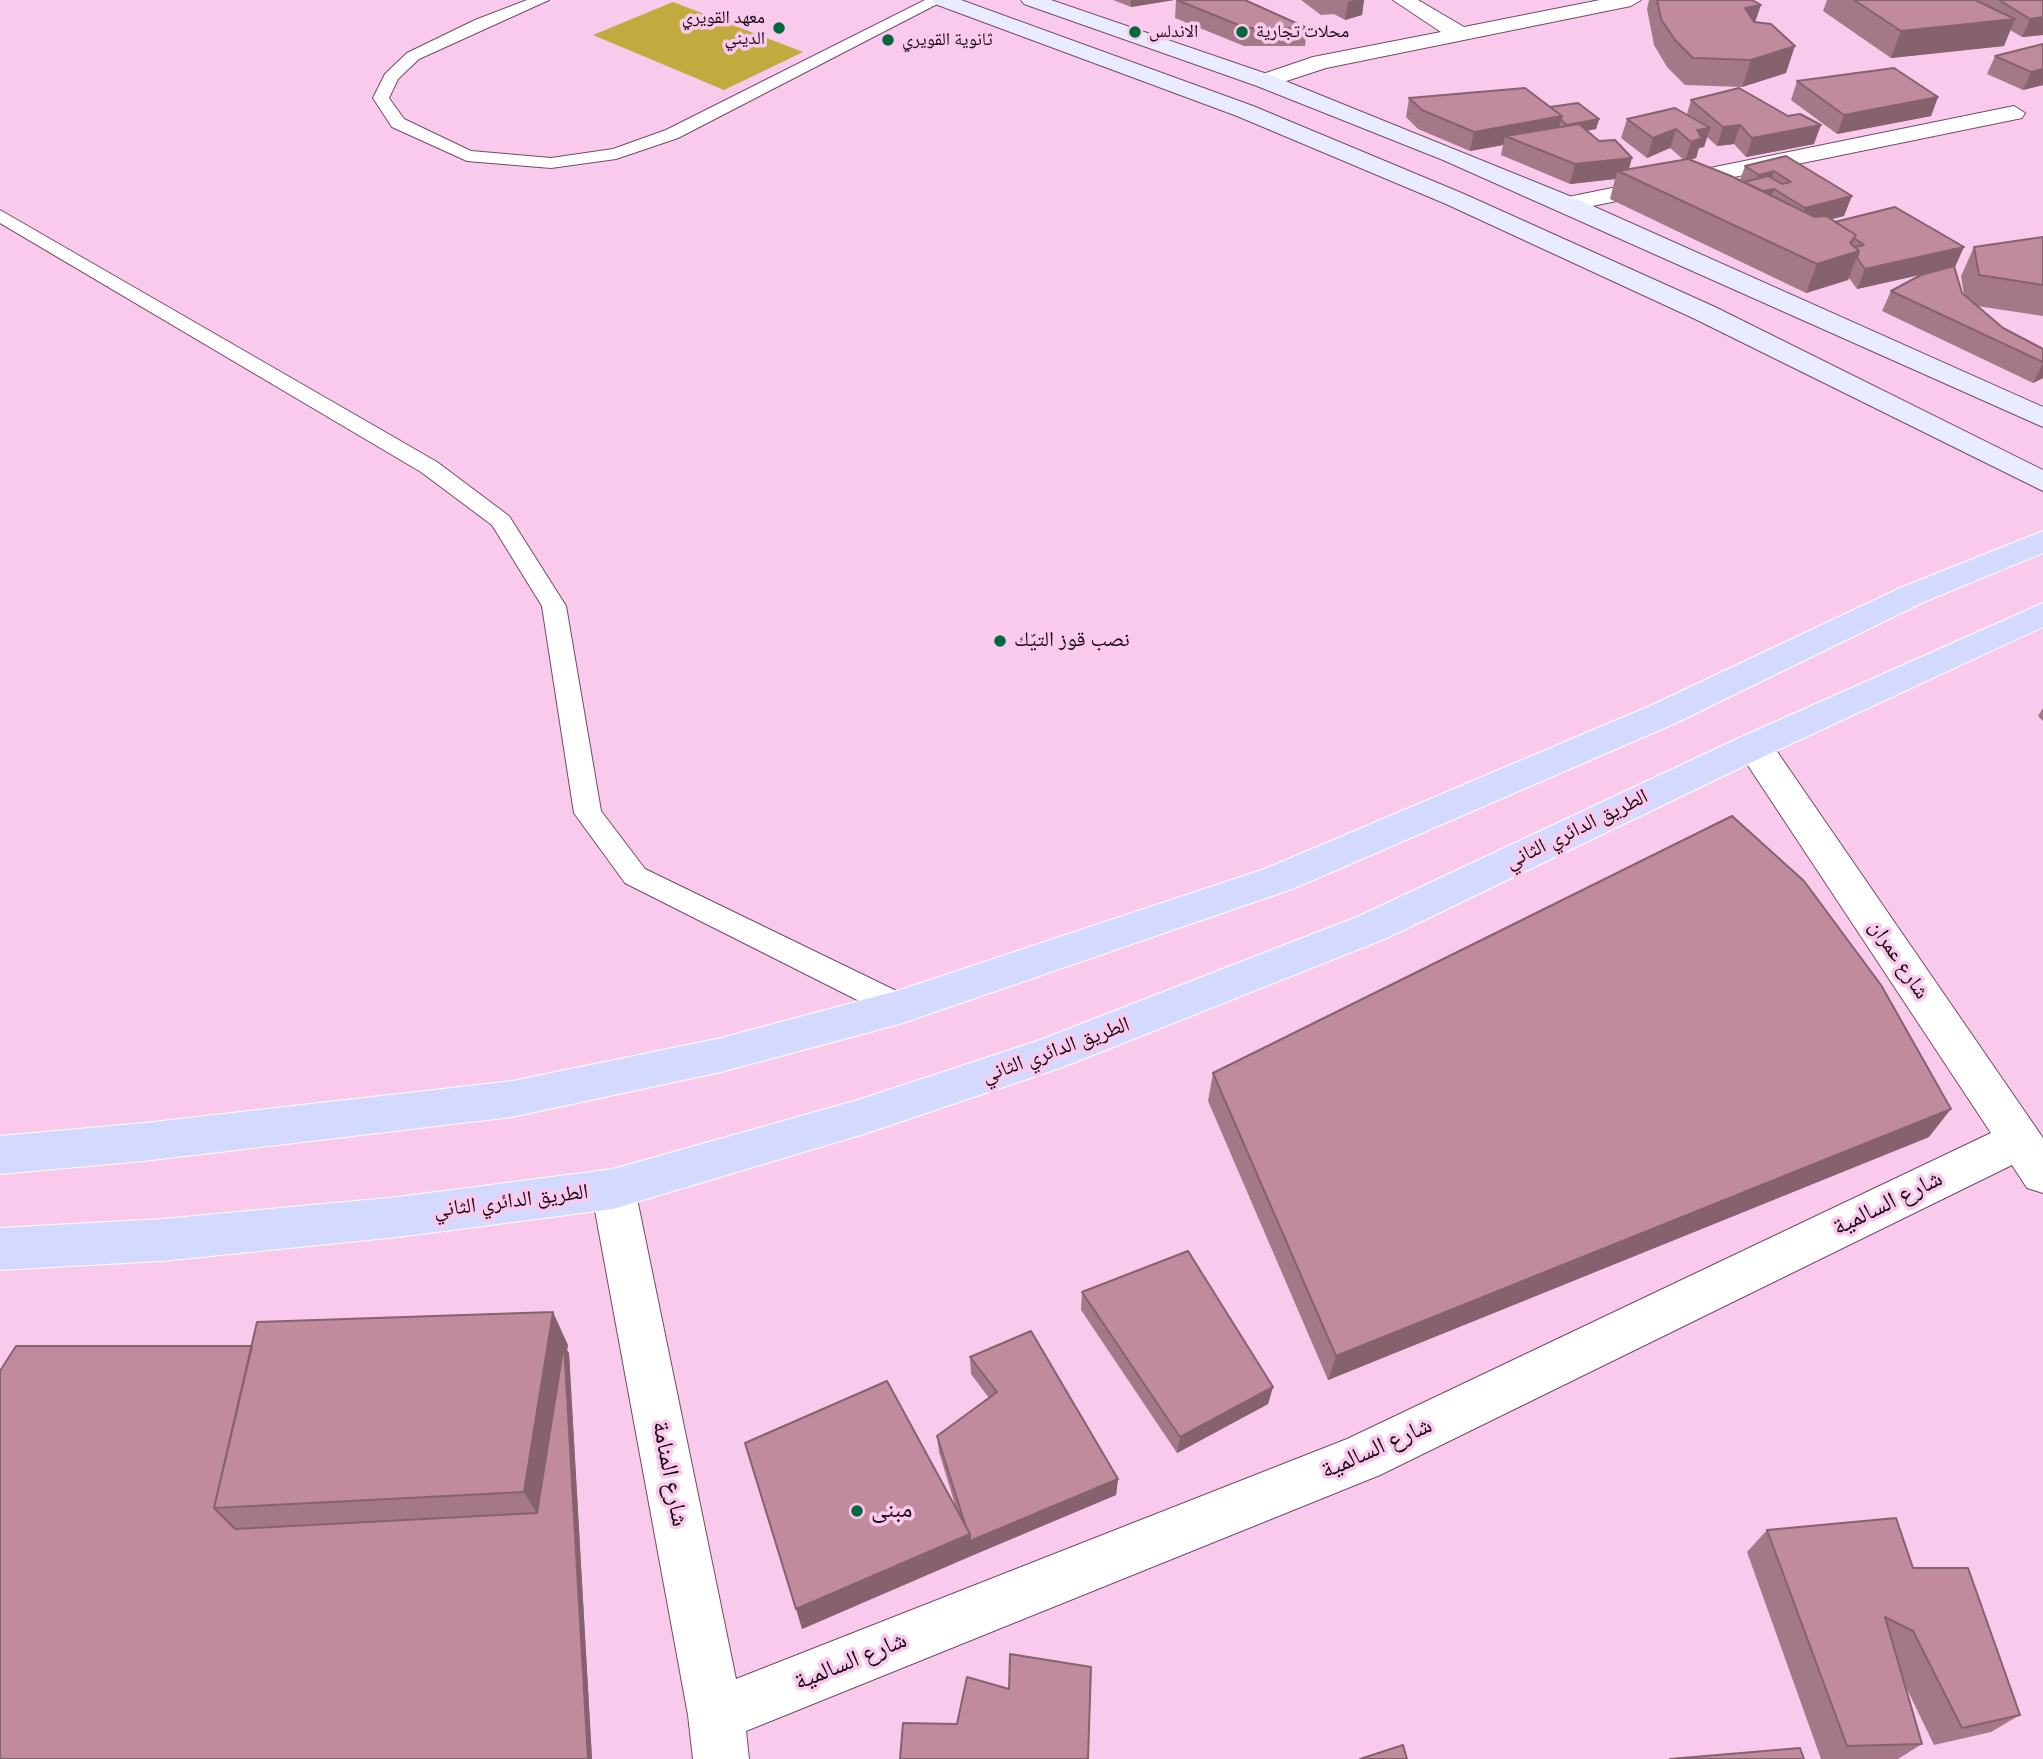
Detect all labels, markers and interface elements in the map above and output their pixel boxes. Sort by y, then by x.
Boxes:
place label: معهد القويري الديني [682,7,765,50]
marker: معهد القويري الديني [771,20,787,36]
place label: الاندلس [1149,21,1198,43]
place label: محلات تجارية [1256,21,1349,43]
marker: الاندلس [1127,24,1143,40]
marker: محلات تجارية [1234,24,1250,40]
place label: ثانوية القويري [902,29,993,51]
marker: ثانوية القويري [880,32,896,48]
place label: نصب قوز التيّك [1014,628,1130,654]
marker: نصب قوز التيّك [992,633,1008,649]
street label: الطريق الدائري الثاني [1502,785,1652,875]
street label: شارع عمران [1862,916,1934,1004]
street label: الطريق الدائري الثاني [979,1013,1133,1089]
street label: شارع السالمية [1828,1165,1948,1243]
street label: الطريق الدائري الثاني [432,1180,590,1224]
street label: شارع السالمية [1317,1412,1437,1486]
street label: شارع المنامة [645,1419,693,1529]
place label: مبنى [871,1497,912,1525]
marker: مبنى [849,1503,865,1519]
street label: شارع السالمية [791,1626,911,1698]

